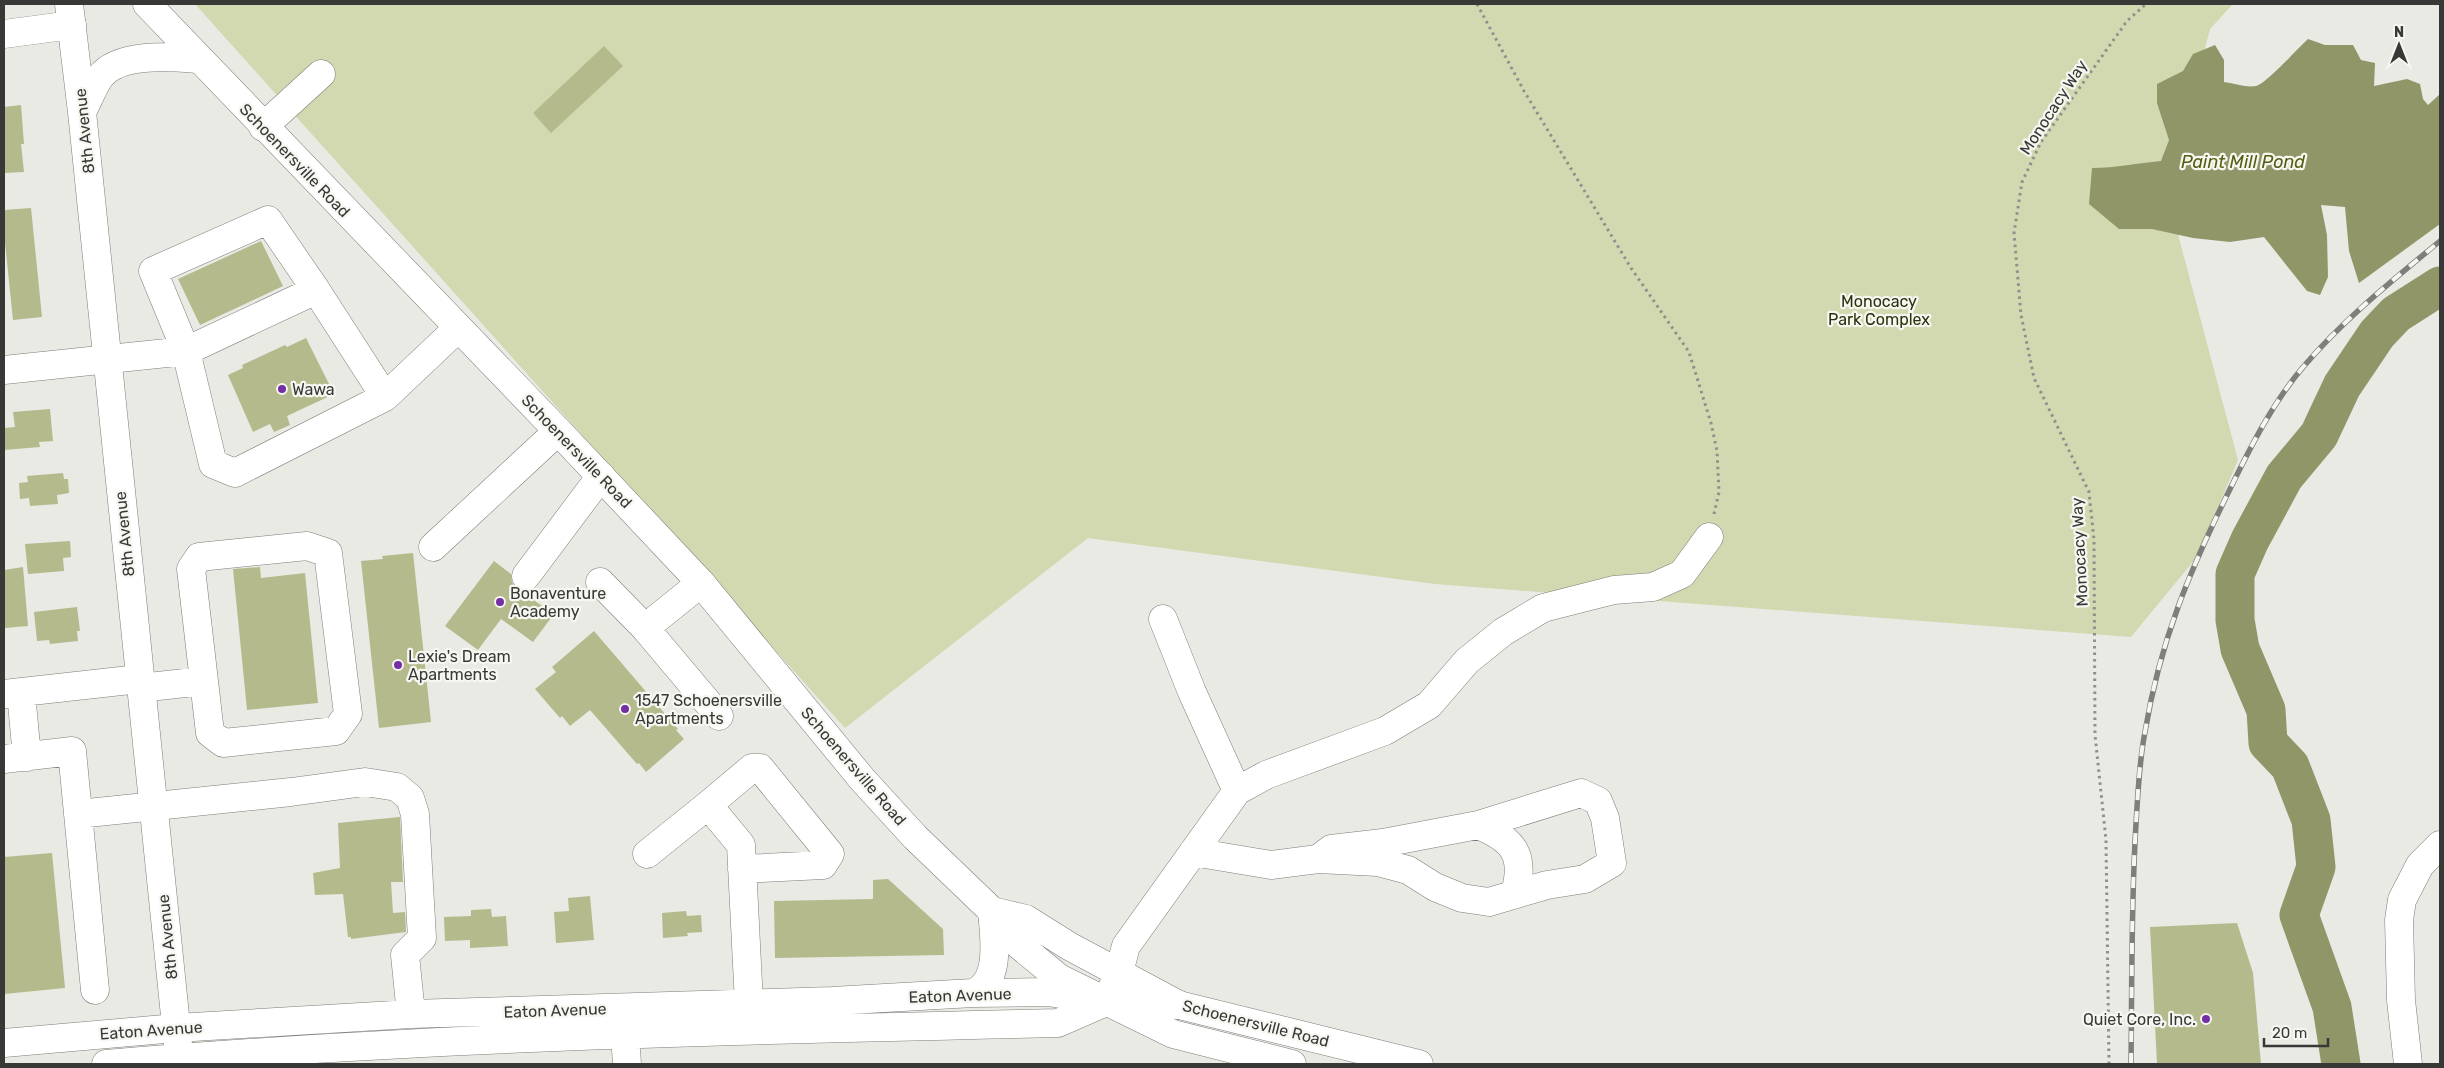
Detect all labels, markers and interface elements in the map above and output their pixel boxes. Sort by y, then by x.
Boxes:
north arrow [2374,20,2424,70]
text: N [2394,24,2404,41]
street label: Monocacy Way [2016,56,2091,158]
street label: 8th Avenue [71,87,98,175]
street label: Schoenersville Road [236,100,354,221]
water label: Paint Mill Pond [2181,151,2305,173]
park label: Monocacy Park Complex [1828,292,1930,329]
place label: Wawa [292,380,335,399]
marker: Wawa [276,383,288,395]
street label: Schoenersville Road [518,391,636,512]
street label: 8th Avenue [111,490,138,578]
street label: Monocacy Way [2067,497,2092,607]
place label: Bonaventure Academy [510,584,606,621]
marker: Bonaventure Academy [494,596,506,608]
place label: Lexie's Dream Apartments [408,647,511,684]
marker: Lexie's Dream Apartments [392,659,404,671]
place label: 1547 Schoenersville Apartments [635,691,782,728]
marker: 1547 Schoenersville Apartments [619,703,631,715]
street label: Schoenersville Road [797,703,910,829]
street label: 8th Avenue [154,893,181,981]
street label: Eaton Avenue [908,984,1012,1007]
street label: Schoenersville Road [1181,996,1331,1051]
street label: Eaton Avenue [503,999,607,1022]
place label: Quiet Core, Inc. [2083,1010,2196,1029]
marker: Quiet Core, Inc. [2200,1013,2212,1025]
scale bar [2264,1016,2328,1048]
street label: Eaton Avenue [99,1017,203,1044]
text: 20 m [2272,1024,2307,1042]

